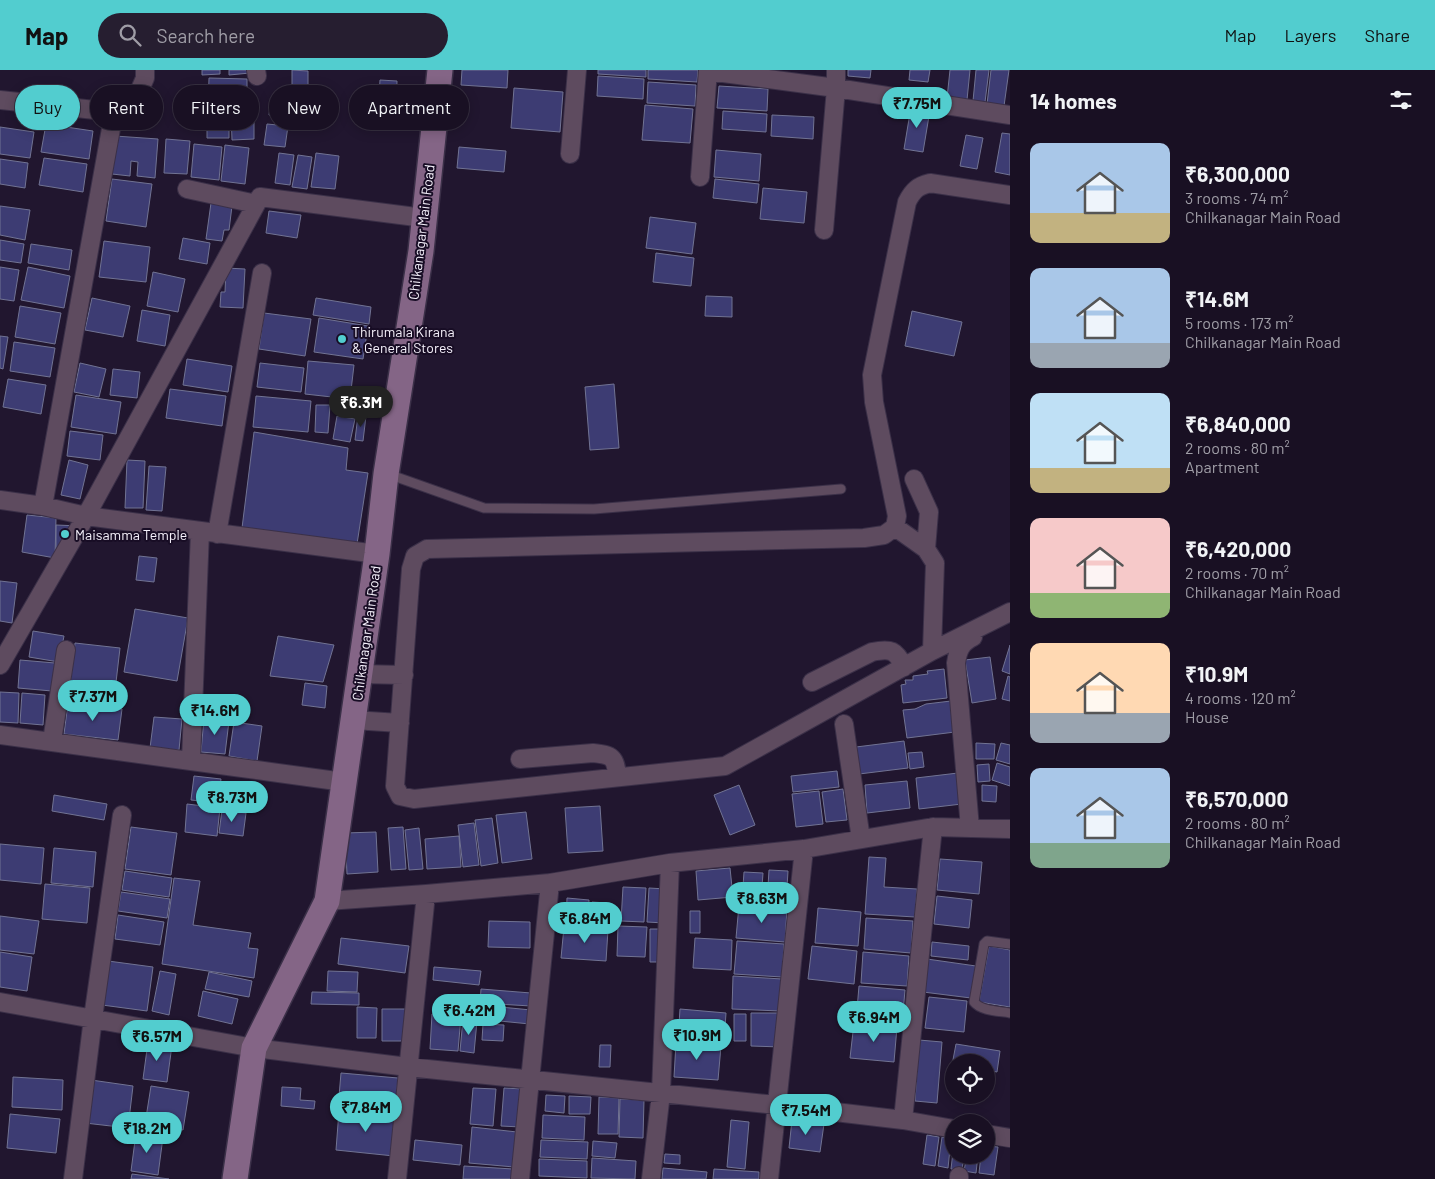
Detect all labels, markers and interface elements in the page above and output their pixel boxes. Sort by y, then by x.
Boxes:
search box [98,13,448,58]
text: Map [25,21,68,50]
icon: search [116,21,144,49]
text: Search here [156,24,255,47]
text: Map [1224,24,1256,46]
text: Layers [1284,24,1337,46]
text: Share [1365,24,1410,46]
chip: Buy [15,85,80,130]
chip: Rent [90,85,163,130]
chip: Filters [173,85,259,130]
chip: New [269,85,339,130]
chip: Apartment [349,85,469,130]
icon: filters [1387,86,1415,114]
pin: ₹7.75M [876,87,958,129]
text: 14 homes [1030,88,1117,113]
text: ₹7.75M [893,93,941,112]
text: ₹6,300,000 [1185,161,1290,186]
street label: Chilkanagar Main Road [404,163,438,301]
icon: home [1070,163,1130,223]
text: 3 rooms · 74 m² [1185,188,1288,207]
text: Chilkanagar Main Road [1185,207,1341,226]
text: ₹14.6M [1185,286,1249,311]
icon: home [1070,288,1130,348]
text: 5 rooms · 173 m² [1185,313,1293,332]
place label: Thirumala Kirana & General Stores [352,323,455,356]
text: Chilkanagar Main Road [1185,332,1341,351]
marker: Thirumala Kirana & General Stores [336,333,348,345]
pin: ₹6.3M [326,386,396,428]
text: ₹6.3M [340,392,382,411]
text: ₹6,840,000 [1185,411,1291,436]
icon: home [1070,413,1130,473]
text: 2 rooms · 80 m² [1185,438,1290,457]
text: Apartment [1185,457,1260,476]
place label: Maisamma Temple [75,526,187,543]
marker: Maisamma Temple [59,528,71,540]
text: ₹6,420,000 [1185,536,1291,561]
icon: home [1070,538,1130,598]
text: 2 rooms · 70 m² [1185,563,1289,582]
street label: Chilkanagar Main Road [348,564,384,702]
text: Chilkanagar Main Road [1185,582,1341,601]
text: ₹10.9M [1185,661,1248,686]
icon: home [1070,663,1130,723]
pin: ₹7.37M [52,680,134,722]
text: ₹7.37M [69,686,117,705]
text: 4 rooms · 120 m² [1185,688,1296,707]
pin: ₹14.6M [174,694,256,736]
text: ₹14.6M [191,700,239,719]
text: House [1185,707,1229,726]
pin: ₹8.73M [191,780,273,823]
text: ₹6,570,000 [1185,786,1289,811]
text: ₹8.73M [207,787,257,806]
icon: home [1070,788,1130,848]
text: 2 rooms · 80 m² [1185,813,1290,832]
text: Chilkanagar Main Road [1185,832,1341,851]
pin: ₹8.63M [721,882,803,924]
text: ₹8.63M [737,888,787,907]
pin: ₹6.84M [544,902,626,944]
text: ₹6.84M [559,908,611,927]
pin: ₹6.42M [428,994,510,1036]
text: ₹6.42M [443,1000,495,1019]
pin: ₹6.94M [833,1000,915,1043]
text: ₹6.94M [848,1007,900,1026]
pin: ₹10.9M [656,1018,738,1061]
pin: ₹6.57M [116,1020,198,1062]
text: ₹10.9M [673,1025,721,1044]
text: ₹6.57M [132,1026,182,1045]
map controls [945,1054,995,1164]
button: locate [945,1054,995,1104]
pin: ₹7.84M [325,1090,407,1133]
pin: ₹7.54M [765,1094,847,1136]
text: ₹7.84M [341,1097,391,1116]
text: ₹7.54M [781,1100,831,1119]
pin: ₹18.2M [106,1112,188,1154]
button: layers [945,1114,995,1164]
text: ₹18.2M [123,1118,171,1137]

